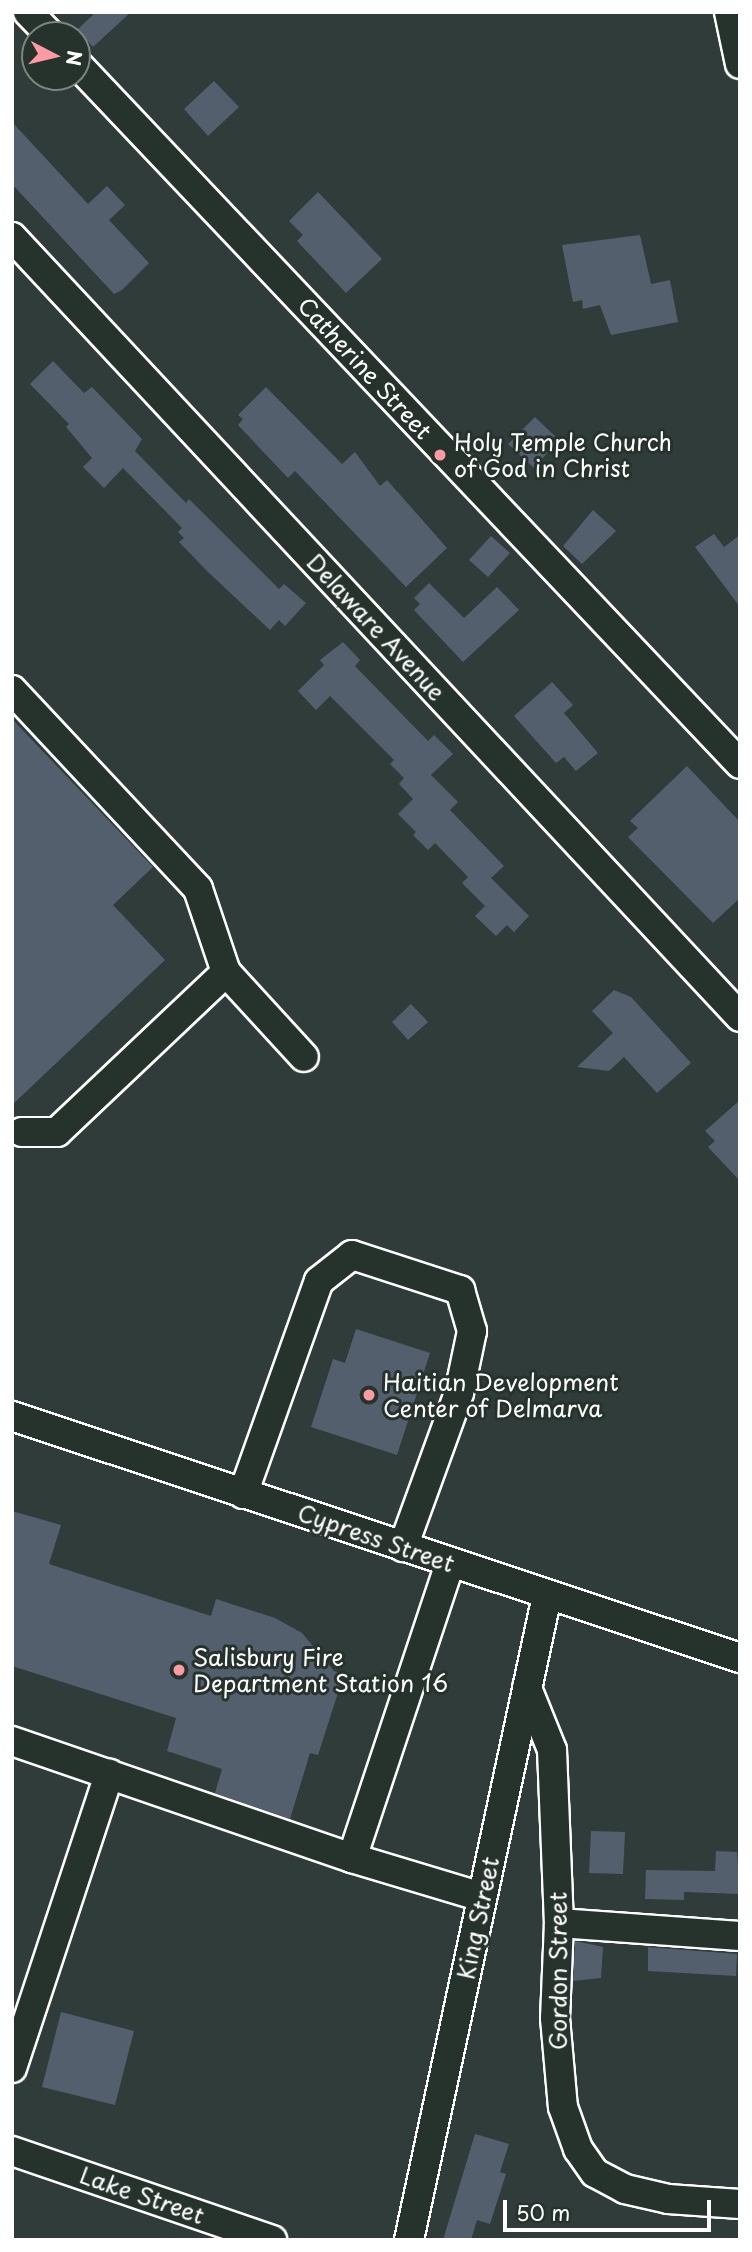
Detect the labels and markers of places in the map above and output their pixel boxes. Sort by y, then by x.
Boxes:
place label: Holy Temple Church of God in Christ [454,428,675,482]
marker: Holy Temple Church of God in Christ [432,447,448,463]
place label: Haitian Development Center of Delmarva [383,1368,618,1422]
marker: Haitian Development Center of Delmarva [361,1387,377,1403]
place label: Salisbury Fire Department Station 16 [193,1643,448,1697]
marker: Salisbury Fire Department Station 16 [171,1662,187,1678]

